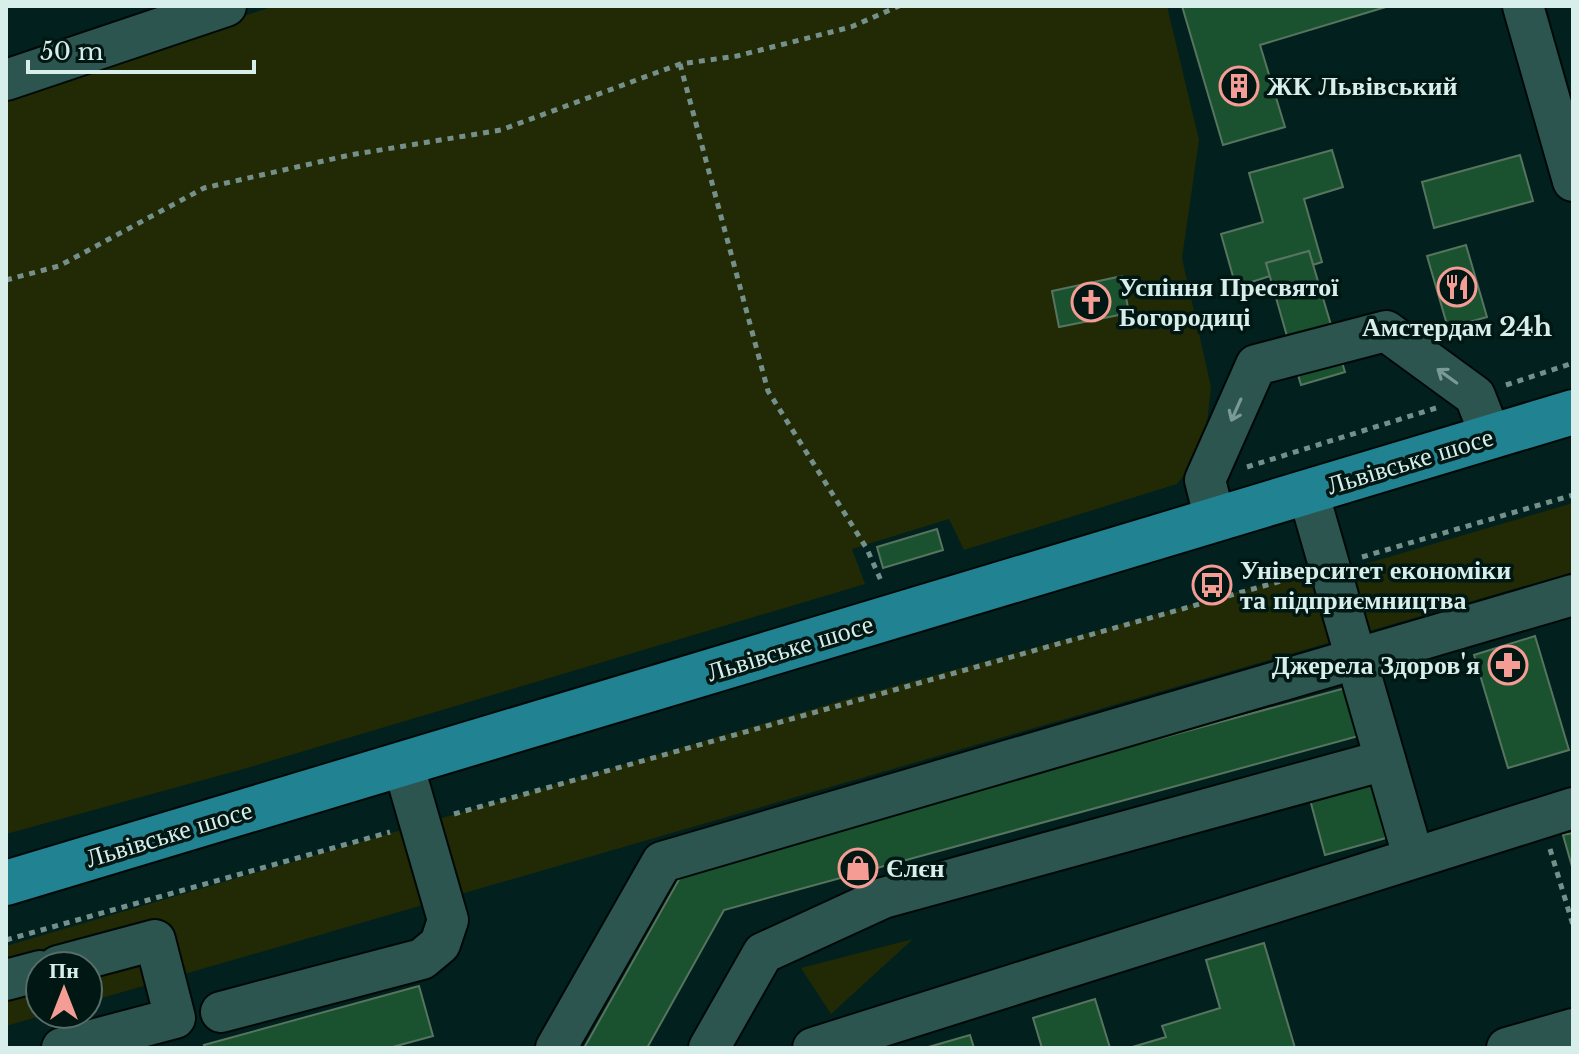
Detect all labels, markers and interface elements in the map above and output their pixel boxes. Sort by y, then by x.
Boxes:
scale bar [28,24,254,74]
text: 50 m [40,37,104,66]
building icon: ЖК Львівський [1218,65,1260,107]
place label: ЖК Львівський [1267,70,1457,102]
restaurant icon: Амстердам 24h [1436,266,1478,308]
place label: Успіння Пресвятої Богородиці [1119,271,1339,333]
church icon: Успіння Пресвятої Богородиці [1070,281,1112,323]
place label: Амстердам 24h [1362,311,1552,343]
one-way arrow [1437,368,1459,384]
one-way arrow [1228,398,1243,422]
street label: Львівське шосе [1323,420,1497,502]
place label: Університет економіки та підприємництва [1240,554,1511,616]
bus stop icon: Університет економіки та підприємництва [1191,564,1233,606]
street label: Львівське шосе [703,607,877,689]
pharmacy icon: Джерела Здоров'я [1487,644,1529,686]
place label: Джерела Здоров'я [1272,649,1480,681]
street label: Львівське шосе [82,793,256,875]
shop icon: Єлєн [837,847,879,889]
place label: Єлєн [886,852,944,884]
north arrow [24,950,104,1030]
text: Пн [49,957,79,984]

